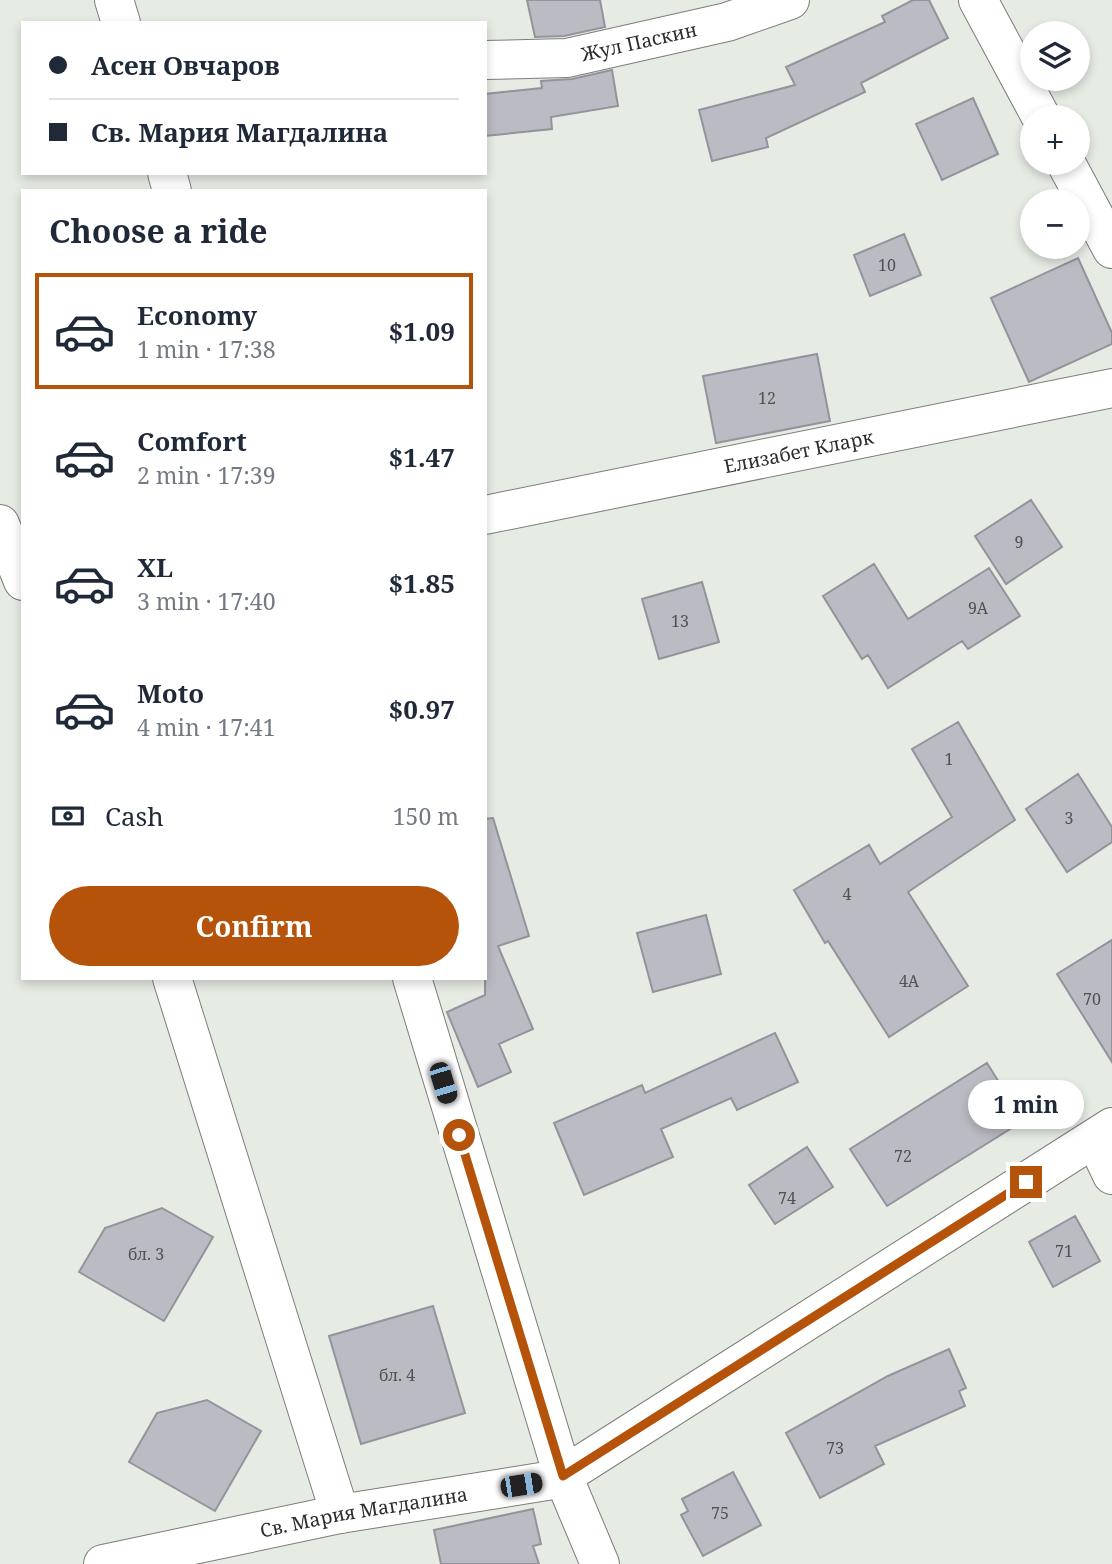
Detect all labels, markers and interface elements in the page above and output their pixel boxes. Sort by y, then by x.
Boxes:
street label: Жул Паскин [578,16,700,68]
map controls [1020,21,1090,259]
button: layers [1020,21,1090,91]
text: Асен Овчаров [91,47,280,83]
button: + [1020,105,1090,175]
text: Св. Мария Магдалина [91,114,388,150]
button: − [1020,189,1090,259]
text: Choose a ride [49,209,268,252]
house number: 10 [878,254,896,276]
text: Economy [137,297,257,333]
icon: car [53,300,116,363]
text: $1.09 [389,313,455,349]
text: 1 min · 17:38 [137,333,275,365]
house number: 12 [758,387,776,409]
text: Comfort [137,423,247,459]
street label: Елизабет Кларк [722,424,876,479]
icon: car [53,426,116,489]
text: $1.47 [389,439,455,475]
text: 2 min · 17:39 [137,459,275,491]
house number: 9 [1015,531,1023,553]
text: XL [137,549,173,585]
icon: car [53,552,116,615]
text: $1.85 [389,565,455,601]
text: 3 min · 17:40 [137,585,275,617]
house number: 9А [968,597,989,619]
house number: 13 [671,610,689,632]
text: Moto [137,675,204,711]
icon: car [53,678,116,741]
text: $0.97 [389,691,455,727]
text: 4 min · 17:41 [137,711,275,743]
house number: 1 [945,748,953,770]
icon: cash [49,797,87,835]
text: Cash [105,798,164,834]
text: 150 m [393,800,459,832]
house number: 3 [1065,807,1074,829]
house number: 4 [843,883,852,905]
button: Confirm [49,886,459,966]
house number: 4А [899,970,920,992]
house number: 70 [1083,988,1101,1010]
car [427,1060,460,1106]
callout: 1 min [968,1080,1084,1130]
text: 1 min [993,1088,1059,1120]
route start [443,1119,475,1151]
house number: 72 [894,1145,912,1167]
route end [1010,1166,1042,1198]
house number: 74 [778,1187,796,1209]
house number: 71 [1055,1240,1073,1262]
house number: бл. 3 [128,1243,164,1265]
house number: бл. 4 [379,1364,415,1386]
house number: 73 [826,1437,844,1459]
car [499,1471,544,1499]
street label: Св. Мария Магдалина [258,1481,469,1544]
house number: 75 [711,1502,729,1524]

